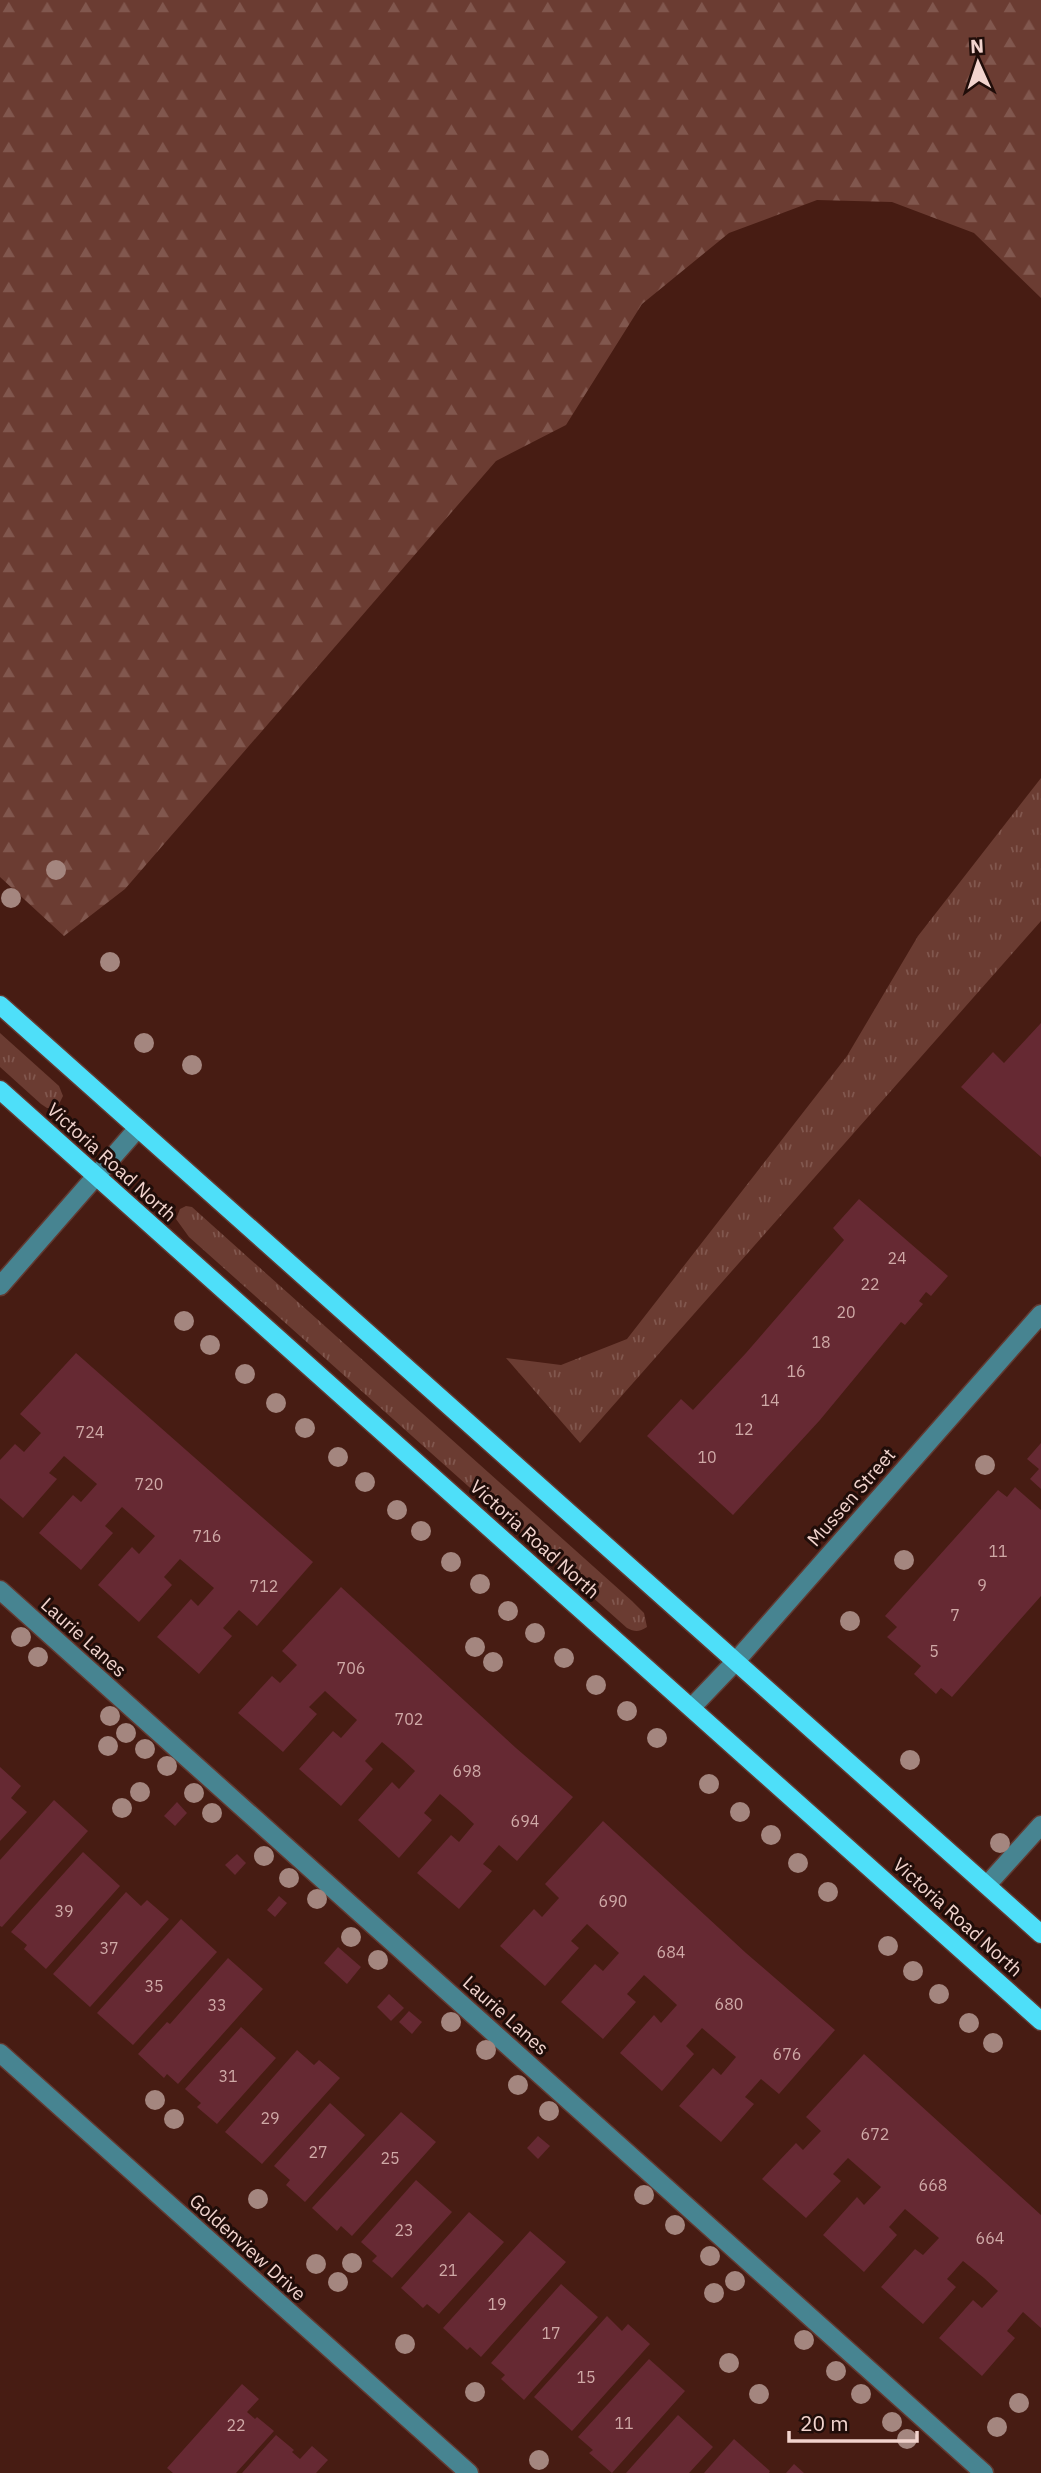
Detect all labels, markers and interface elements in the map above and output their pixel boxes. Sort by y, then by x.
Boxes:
north arrow [943,28,1013,98]
text: N [970,34,985,58]
street label: Victoria Road North [42,1097,182,1227]
house number: 24 [887,1248,907,1268]
house number: 22 [860,1274,880,1294]
house number: 20 [836,1302,856,1322]
house number: 18 [811,1332,831,1352]
house number: 16 [786,1361,806,1381]
house number: 14 [760,1390,780,1410]
house number: 12 [734,1419,754,1439]
house number: 724 [76,1422,104,1442]
street label: Mussen Street [802,1443,900,1551]
house number: 10 [697,1447,717,1467]
house number: 720 [135,1474,163,1494]
street label: Victoria Road North [465,1474,605,1604]
house number: 716 [193,1526,221,1546]
house number: 11 [988,1541,1008,1561]
house number: 9 [977,1575,987,1595]
house number: 712 [250,1576,278,1596]
street label: Laurie Lanes [36,1592,132,1682]
house number: 7 [950,1605,960,1625]
house number: 5 [929,1641,939,1661]
house number: 706 [337,1658,365,1678]
house number: 702 [395,1709,423,1729]
house number: 698 [453,1761,481,1781]
house number: 694 [511,1811,539,1831]
street label: Victoria Road North [888,1852,1028,1982]
house number: 690 [599,1891,627,1911]
house number: 39 [54,1901,74,1921]
house number: 37 [99,1938,119,1958]
house number: 684 [657,1942,685,1962]
street label: Laurie Lanes [458,1970,554,2060]
house number: 35 [144,1976,164,1996]
house number: 680 [715,1994,743,2014]
house number: 33 [207,1995,227,2015]
house number: 676 [773,2044,801,2064]
house number: 31 [218,2066,238,2086]
house number: 29 [260,2108,280,2128]
house number: 672 [861,2124,889,2144]
house number: 27 [308,2142,328,2162]
house number: 25 [380,2148,400,2168]
house number: 668 [919,2175,947,2195]
street label: Goldenview Drive [185,2188,311,2306]
house number: 23 [394,2220,414,2240]
house number: 664 [976,2228,1004,2248]
house number: 21 [438,2260,458,2280]
house number: 19 [487,2294,507,2314]
house number: 17 [541,2323,561,2343]
house number: 15 [576,2367,596,2387]
scale bar [789,2400,917,2444]
text: 20 m [800,2409,849,2437]
house number: 11 [614,2413,634,2433]
house number: 22 [226,2415,246,2435]

